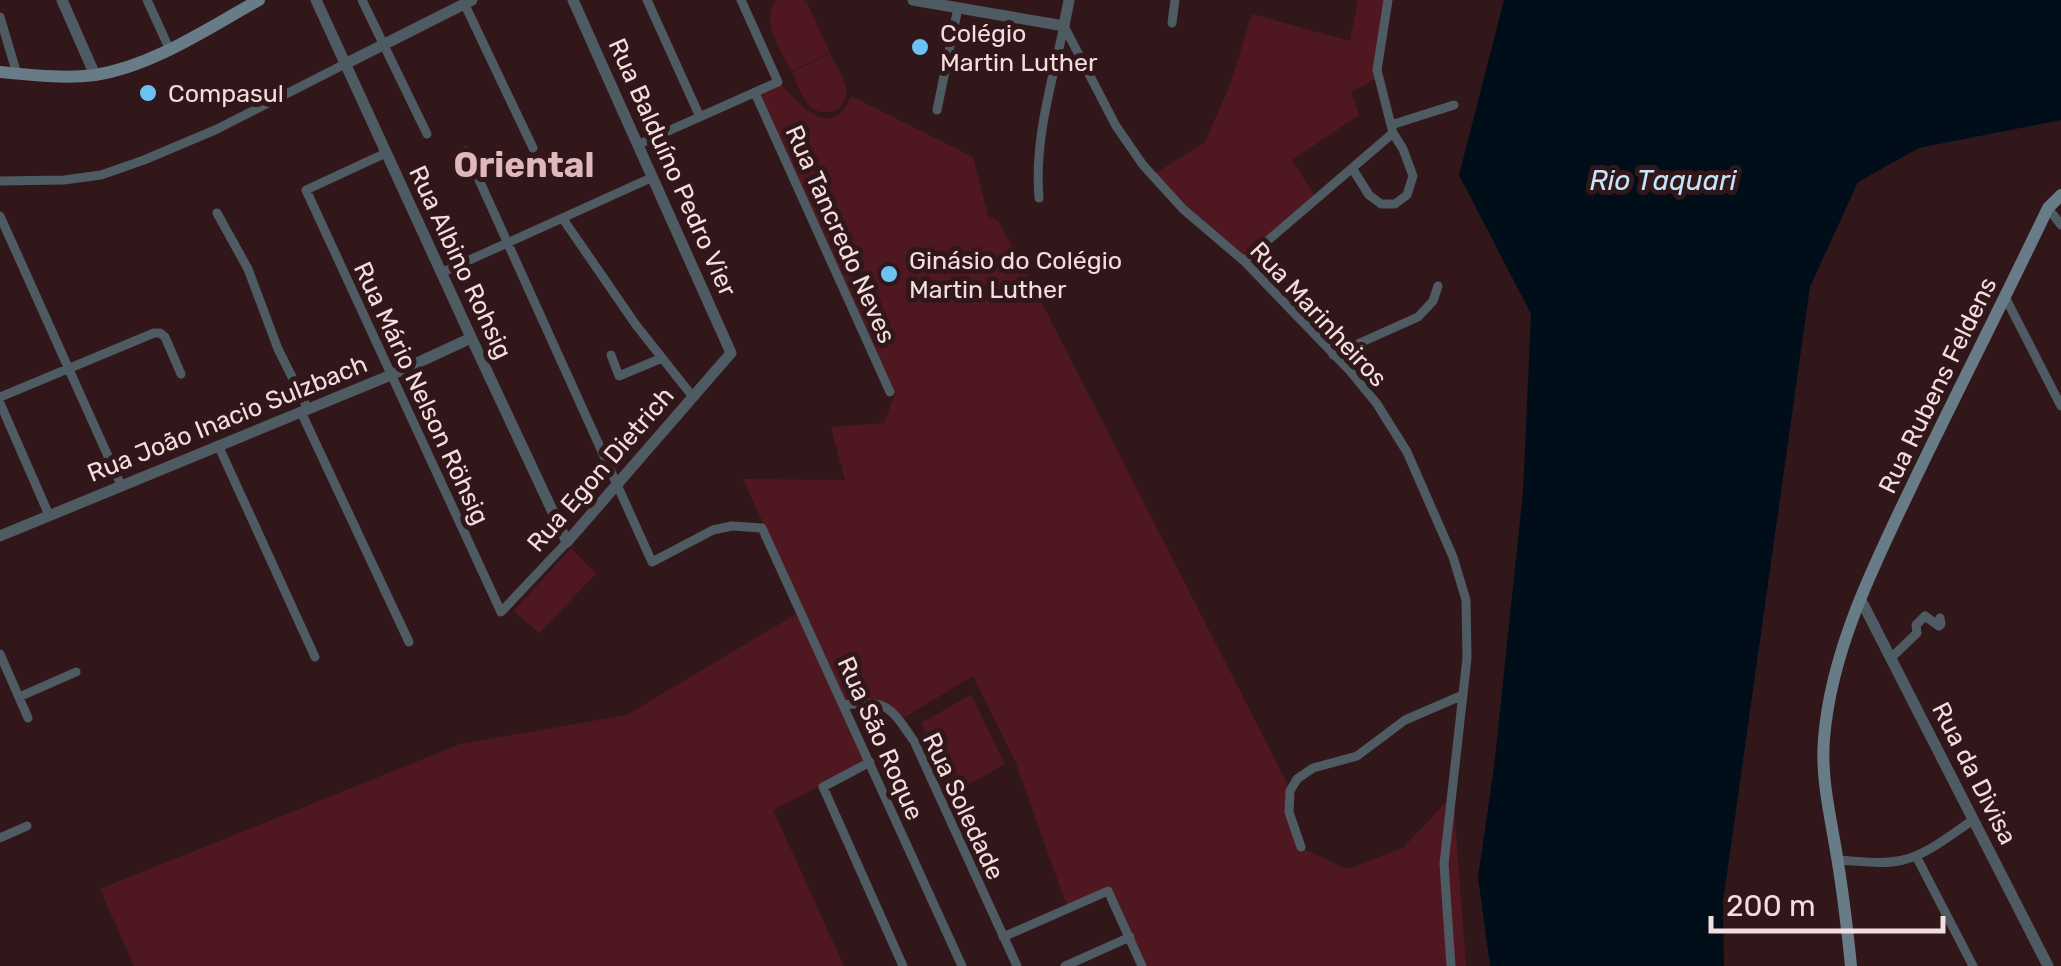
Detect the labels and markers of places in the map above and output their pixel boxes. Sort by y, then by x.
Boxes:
place label: Colégio Martin Luther [940,19,1098,77]
marker: Colégio Martin Luther [909,36,931,58]
place label: Compasul [168,79,284,108]
marker: Compasul [137,82,159,104]
place label: Ginásio do Colégio Martin Luther [909,246,1122,304]
marker: Ginásio do Colégio Martin Luther [878,263,900,285]

